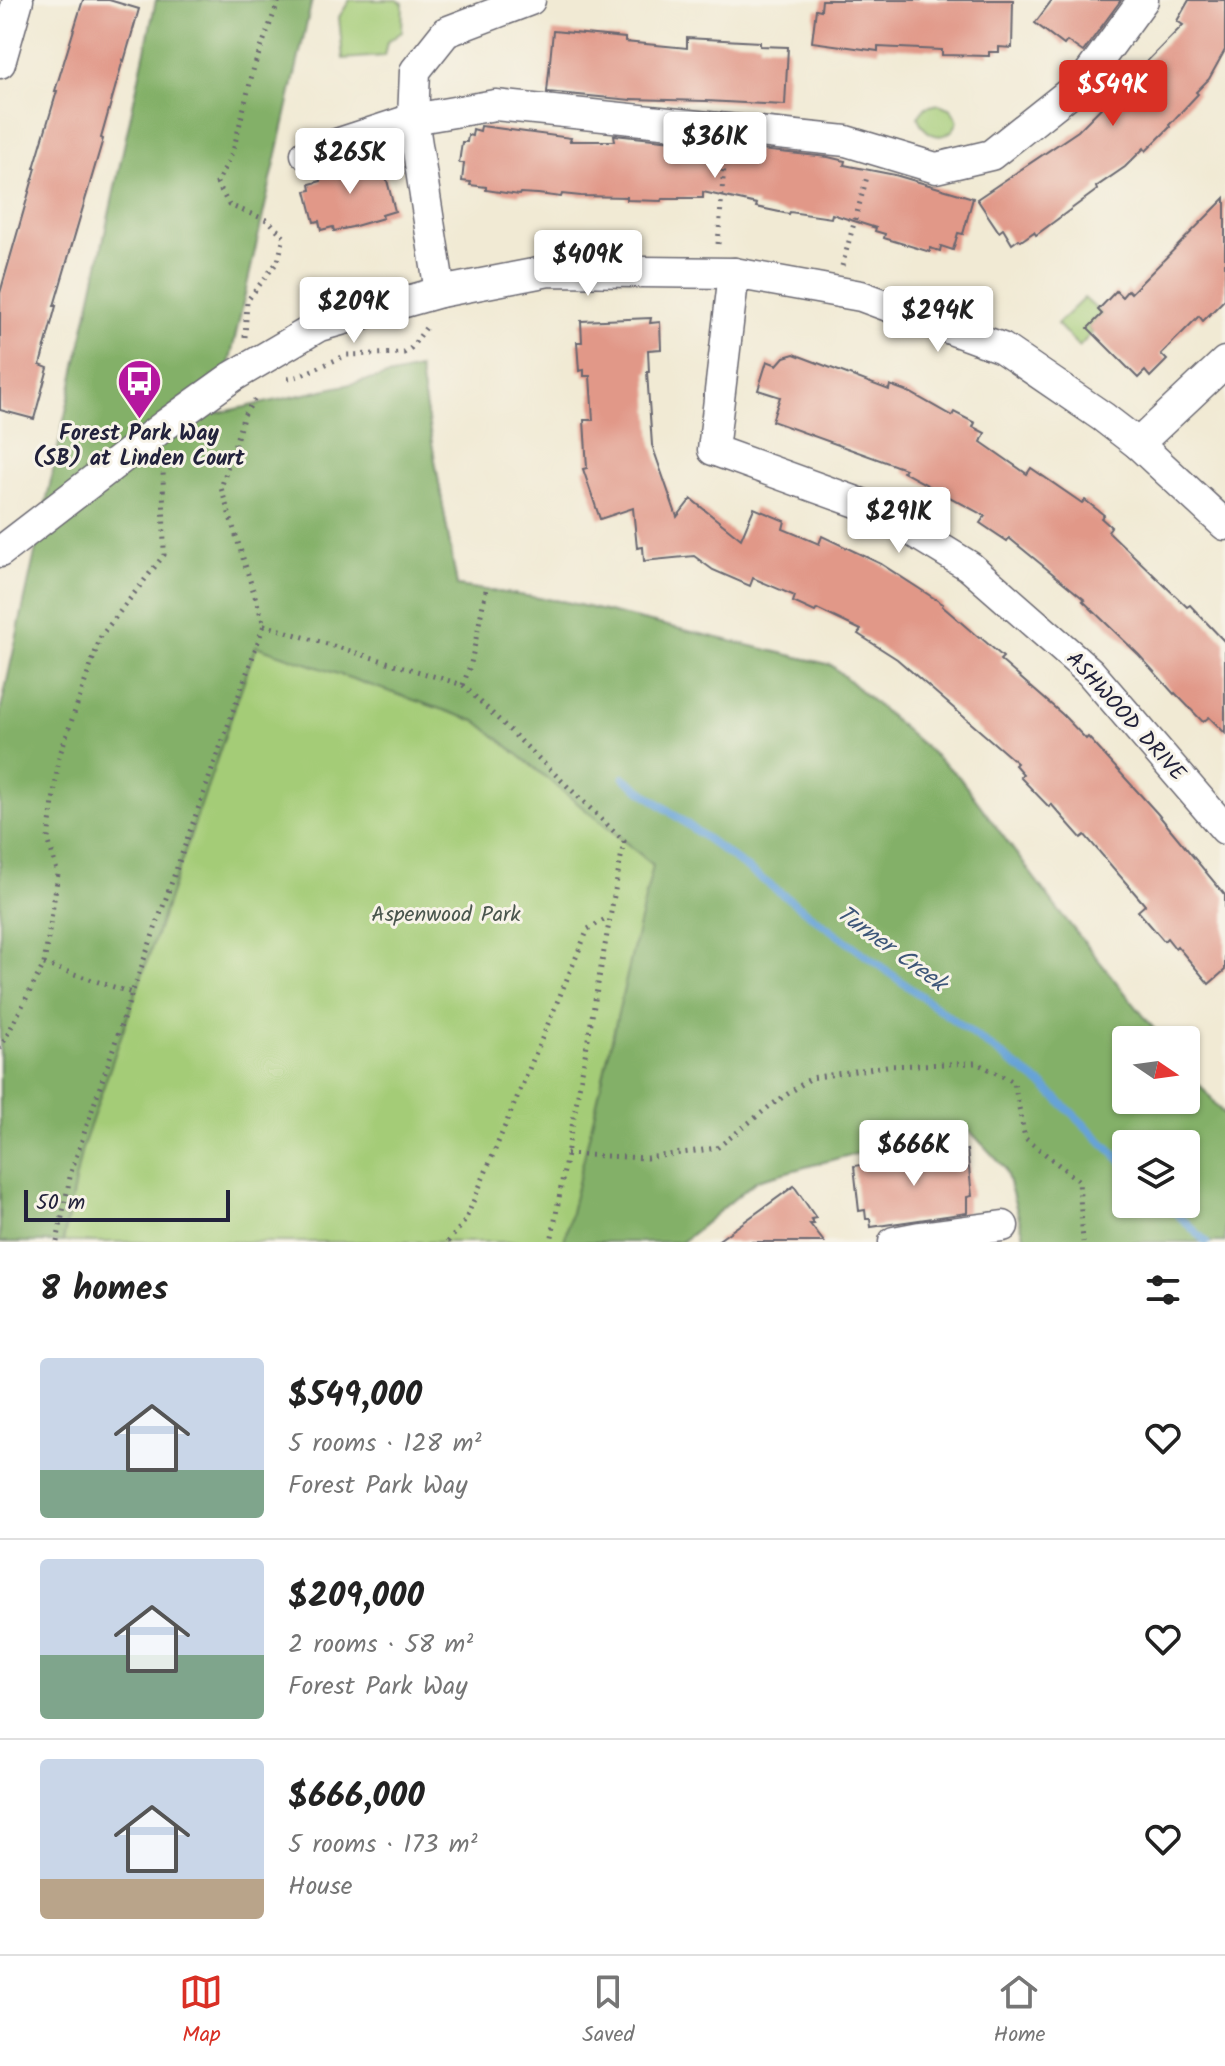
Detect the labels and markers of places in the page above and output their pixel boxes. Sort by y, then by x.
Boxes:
pin: $549K [1057,60,1169,128]
pin: $361K [659,112,771,180]
pin: $265K [294,128,406,196]
pin: $409K [532,230,644,298]
pin: $209K [298,277,410,345]
pin: $294K [882,286,994,354]
bus stop icon: Forest Park Way (SB) at Linden Court [115,357,163,420]
place label: Forest Park Way (SB) at Linden Court [33,417,246,477]
pin: $291K [843,487,955,555]
pin: $666K [858,1120,970,1188]

